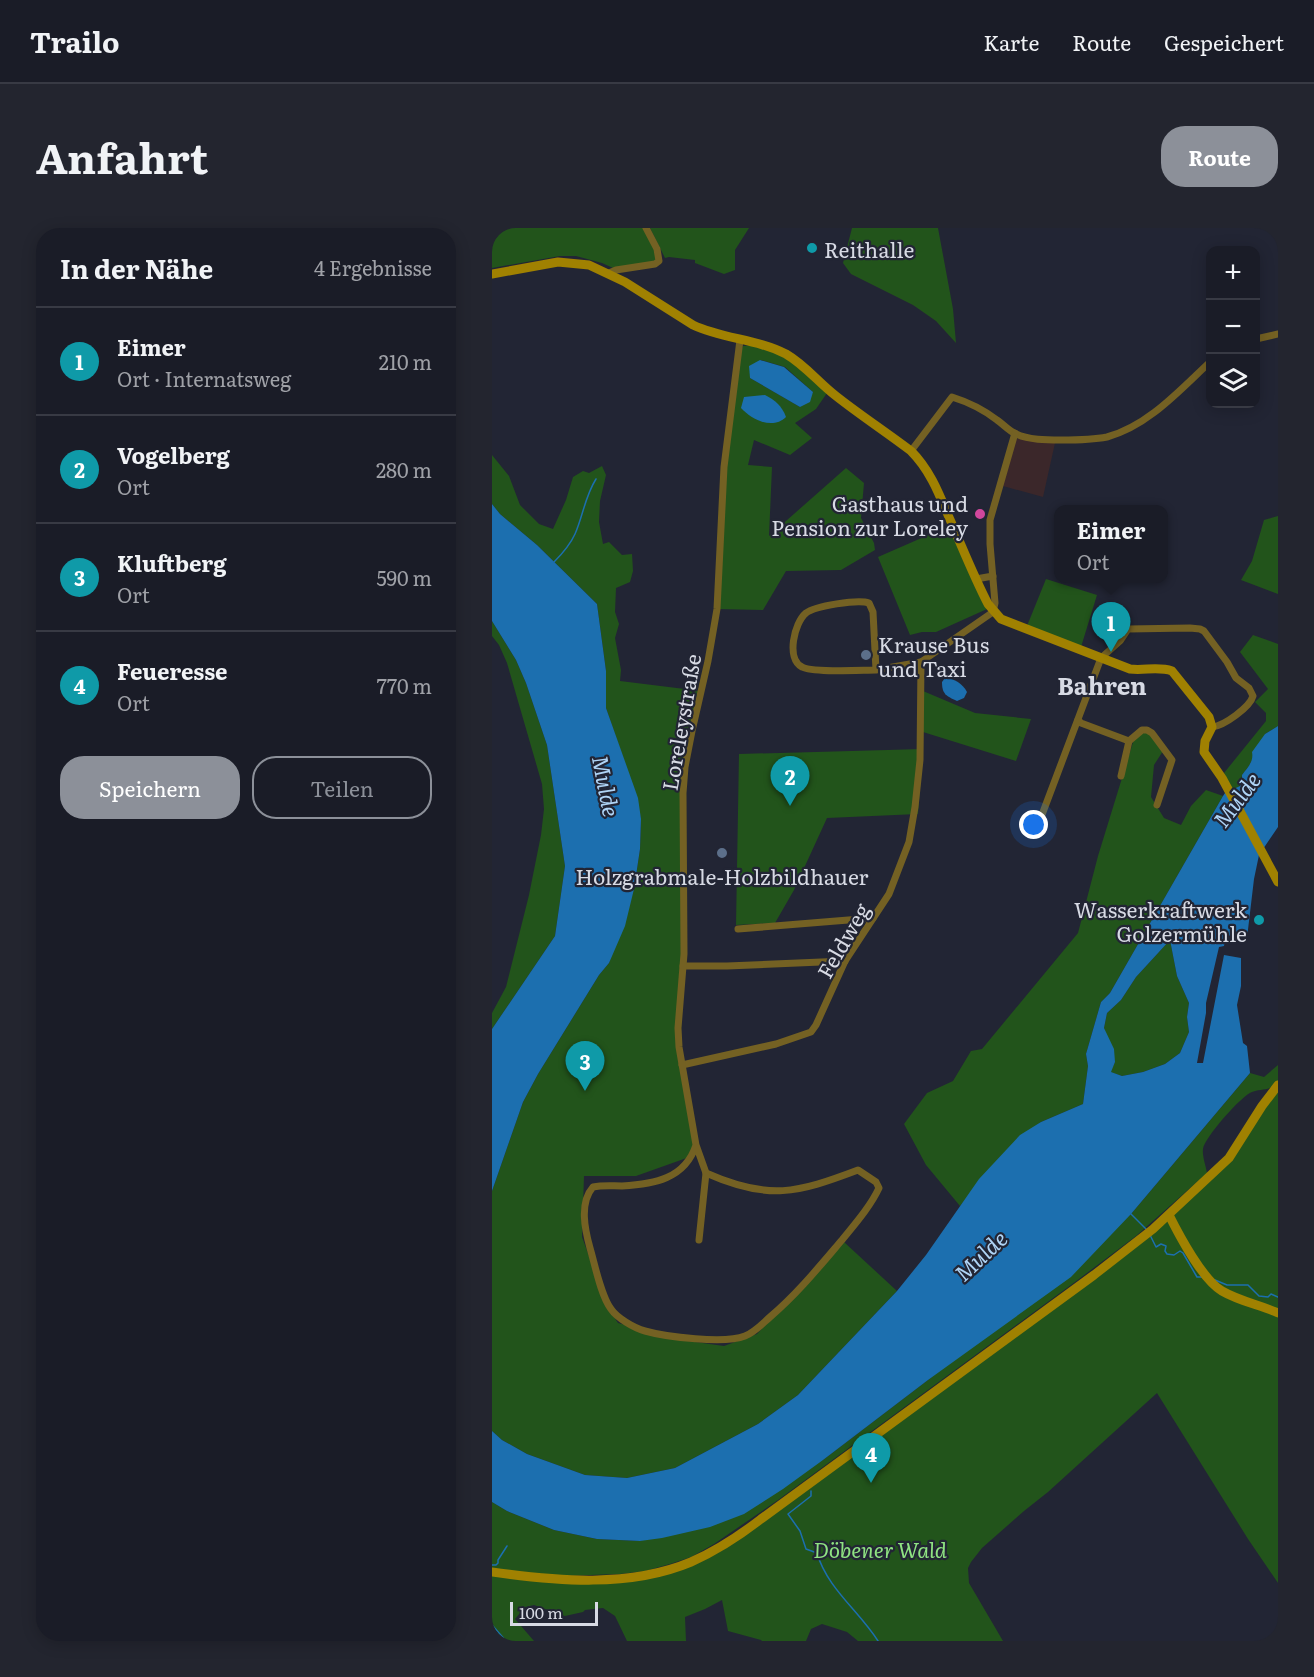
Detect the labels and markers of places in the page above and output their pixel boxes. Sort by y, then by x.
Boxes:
place label: Reithalle [824,233,914,264]
marker: Reithalle [805,241,819,255]
place label: Gasthaus und Pension zur Loreley [771,487,969,542]
marker: Gasthaus und Pension zur Loreley [973,507,987,521]
pin: 1 [1092,602,1130,652]
place label: Krause Bus und Taxi [878,628,989,683]
marker: Krause Bus und Taxi [859,648,873,662]
pin: 2 [770,756,810,806]
marker: Holzgrabmale-Holzbildhauer [715,846,729,860]
place label: Holzgrabmale-Holzbildhauer [575,860,869,891]
place label: Wasserkraftwerk Golzermühle [1074,893,1247,948]
marker: Wasserkraftwerk Golzermühle [1252,913,1266,927]
pin: 3 [566,1042,604,1091]
pin: 4 [852,1434,890,1483]

